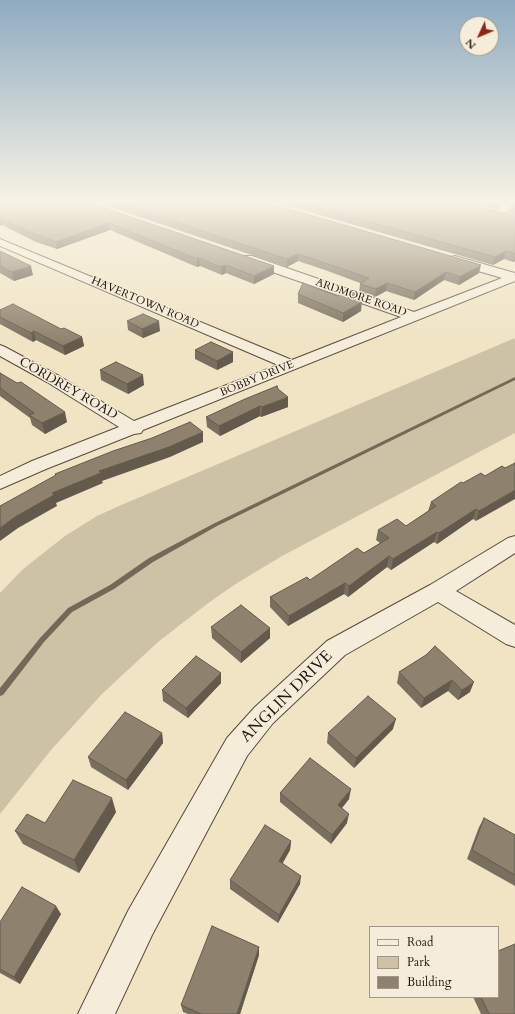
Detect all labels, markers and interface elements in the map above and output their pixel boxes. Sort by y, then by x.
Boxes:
north arrow [459,16,499,56]
text: N [462,35,479,53]
street label: HAVERTOWN ROAD [89,274,201,332]
street label: ARDMORE ROAD [314,276,408,320]
street label: CORDREY ROAD [16,354,120,424]
street label: BOBBY DRIVE [218,358,296,400]
street label: ANGLIN DRIVE [237,647,337,747]
legend [369,926,499,998]
text: Road [407,934,433,950]
text: Park [407,954,430,970]
text: Building [407,974,451,990]

